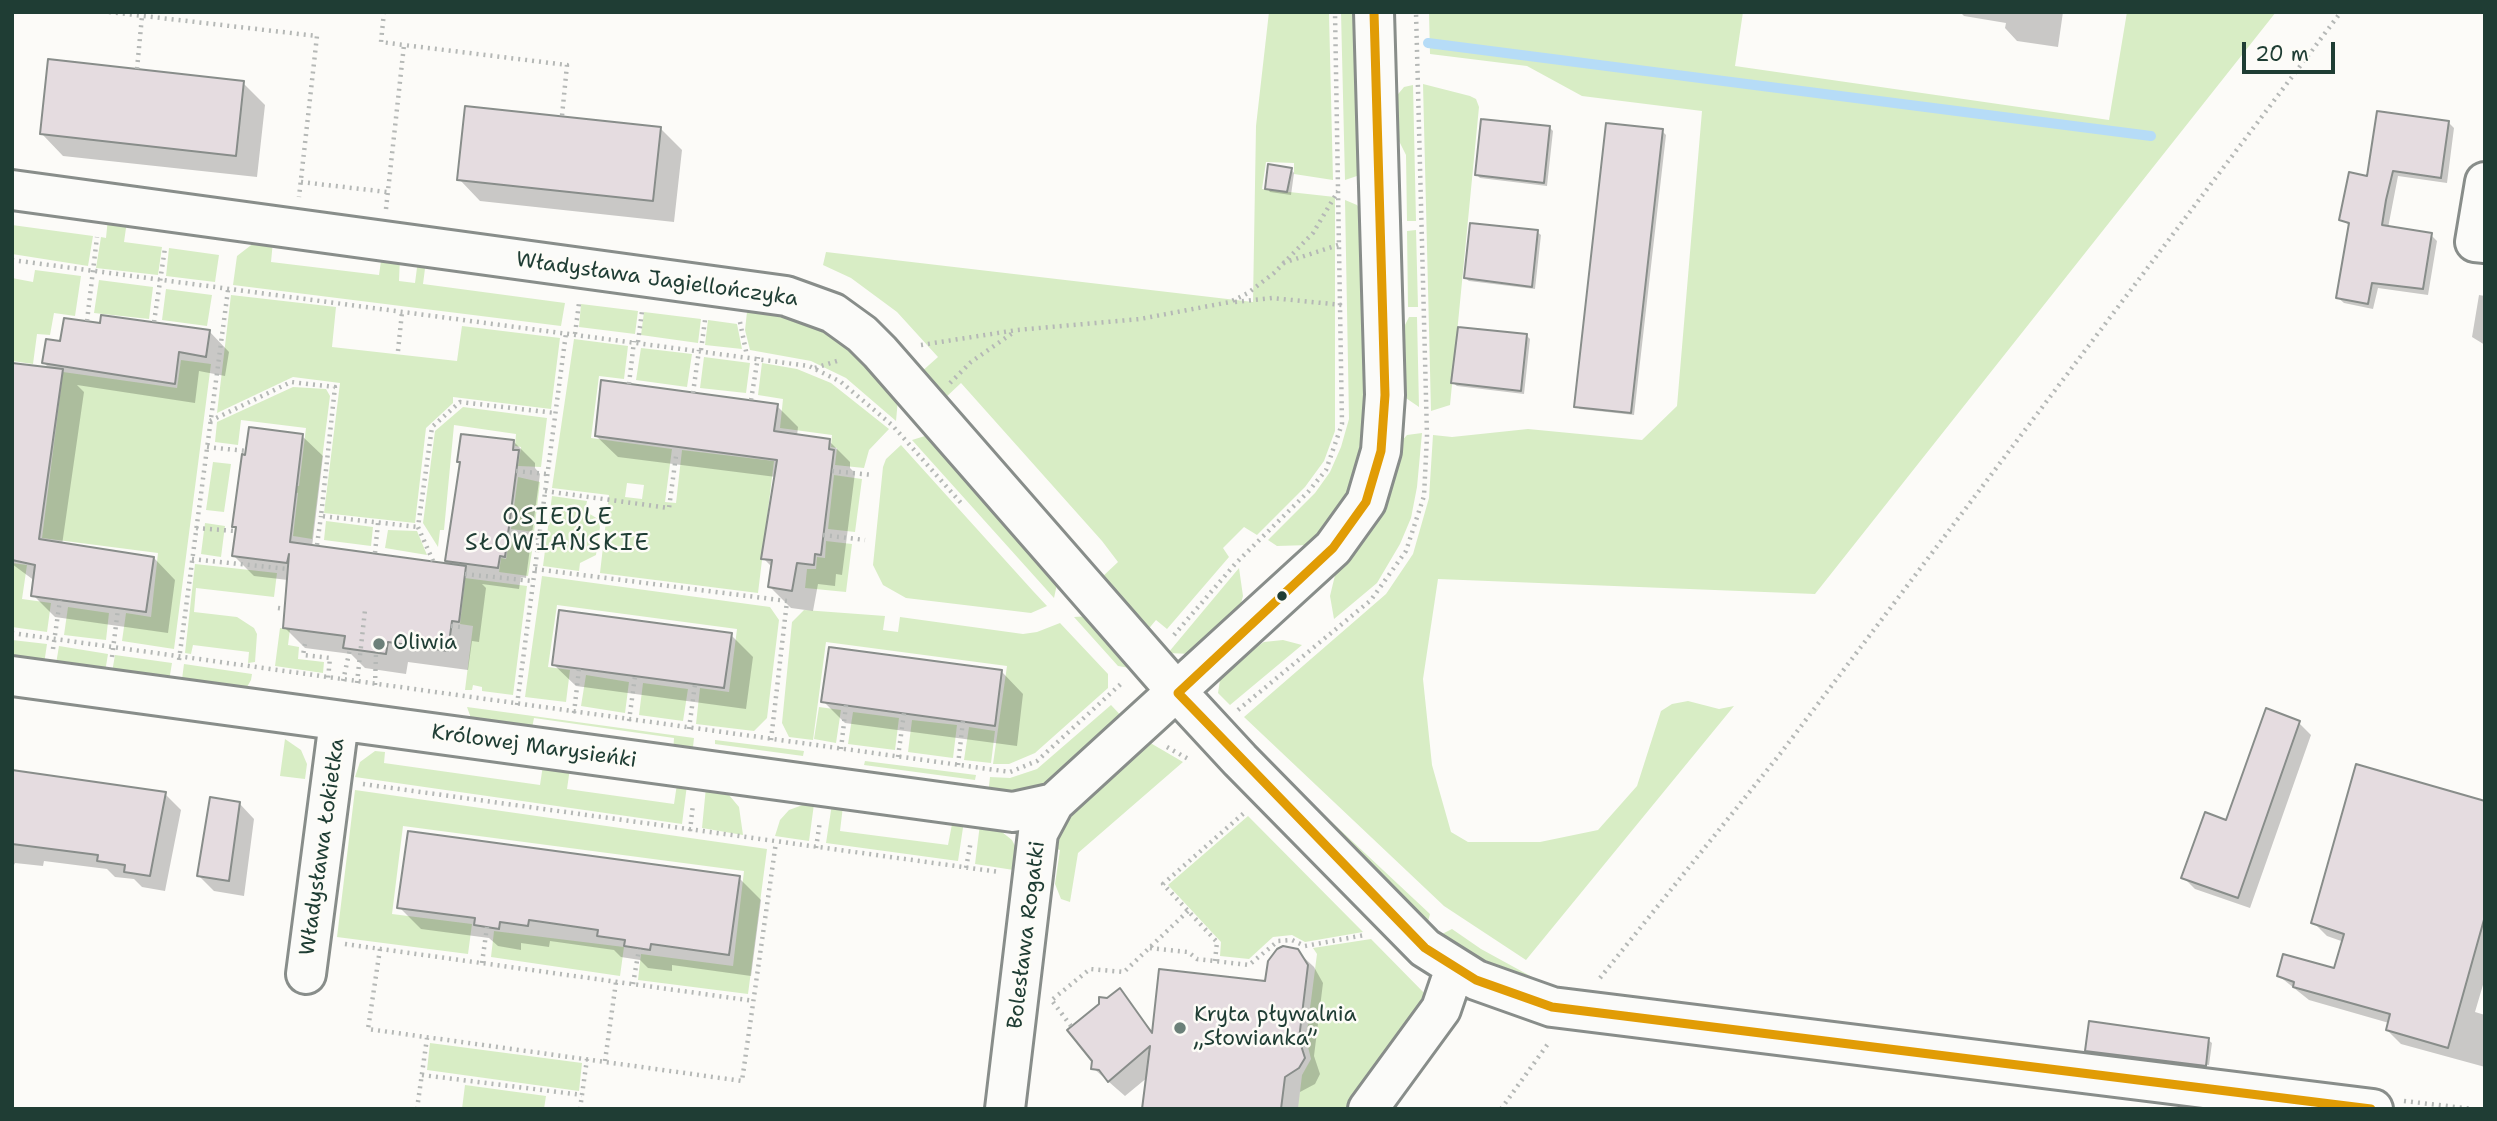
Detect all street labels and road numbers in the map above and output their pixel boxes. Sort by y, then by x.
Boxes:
street label: Władysława Jagiellończyka [514,248,800,312]
street label: Królowej Marysieńki [430,720,638,774]
street label: Władysława Łokietka [295,737,351,957]
street label: Bolesława Rogatki [1003,840,1051,1030]

